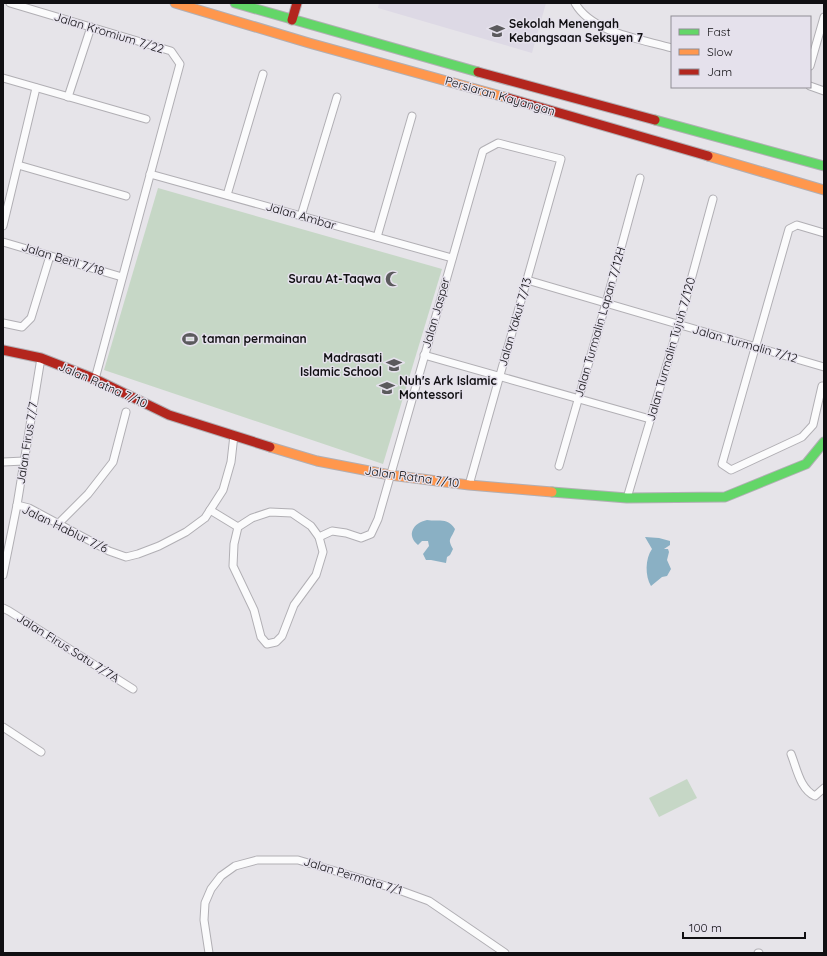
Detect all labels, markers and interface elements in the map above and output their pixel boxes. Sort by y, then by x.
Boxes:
street label: Jalan Kromium 7/22 [52,9,166,57]
place label: Sekolah Menengah Kebangsaan Seksyen 7 [509,16,643,45]
legend [671,16,811,88]
school or university icon: Sekolah Menengah Kebangsaan Seksyen 7 [488,22,506,40]
text: Fast [707,24,731,39]
text: Slow [707,44,733,59]
text: Jam [707,64,732,79]
street label: Persiaran Kayangan [443,73,557,118]
street label: Jalan Ambar [264,198,338,233]
street label: Jalan Beril 7/18 [20,239,106,278]
street label: Jalan Turmalin Lapan 7/12H [571,245,628,399]
mosque icon: Surau At-Taqwa [384,270,402,288]
place label: Surau At-Taqwa [288,271,381,286]
street label: Jalan Jasper [418,275,453,350]
street label: Jalan Turmalin Tujuh 7/120 [643,275,698,422]
street label: Jalan Yakut 7/13 [495,276,534,368]
street label: Jalan Turmalin 7/12 [691,321,800,366]
sports icon: taman permainan [181,330,199,348]
place label: taman permainan [202,331,307,346]
place label: Madrasati Islamic School [300,350,382,379]
school or university icon: Madrasati Islamic School [385,356,403,374]
street label: Jalan Ratna 7/10 [57,358,150,411]
place label: Nuh's Ark Islamic Montessori [399,373,497,402]
school or university icon: Nuh's Ark Islamic Montessori [378,379,396,397]
street label: Jalan Firus 7/7 [13,401,40,485]
street label: Jalan Ratna 7/10 [364,462,460,491]
street label: Jalan Hablur 7/6 [20,501,111,556]
street label: Jalan Firus Satu 7/7A [14,610,123,685]
street label: Jalan Permata 7/1 [302,853,404,898]
scale bar [683,914,805,940]
text: 100 m [689,920,722,935]

